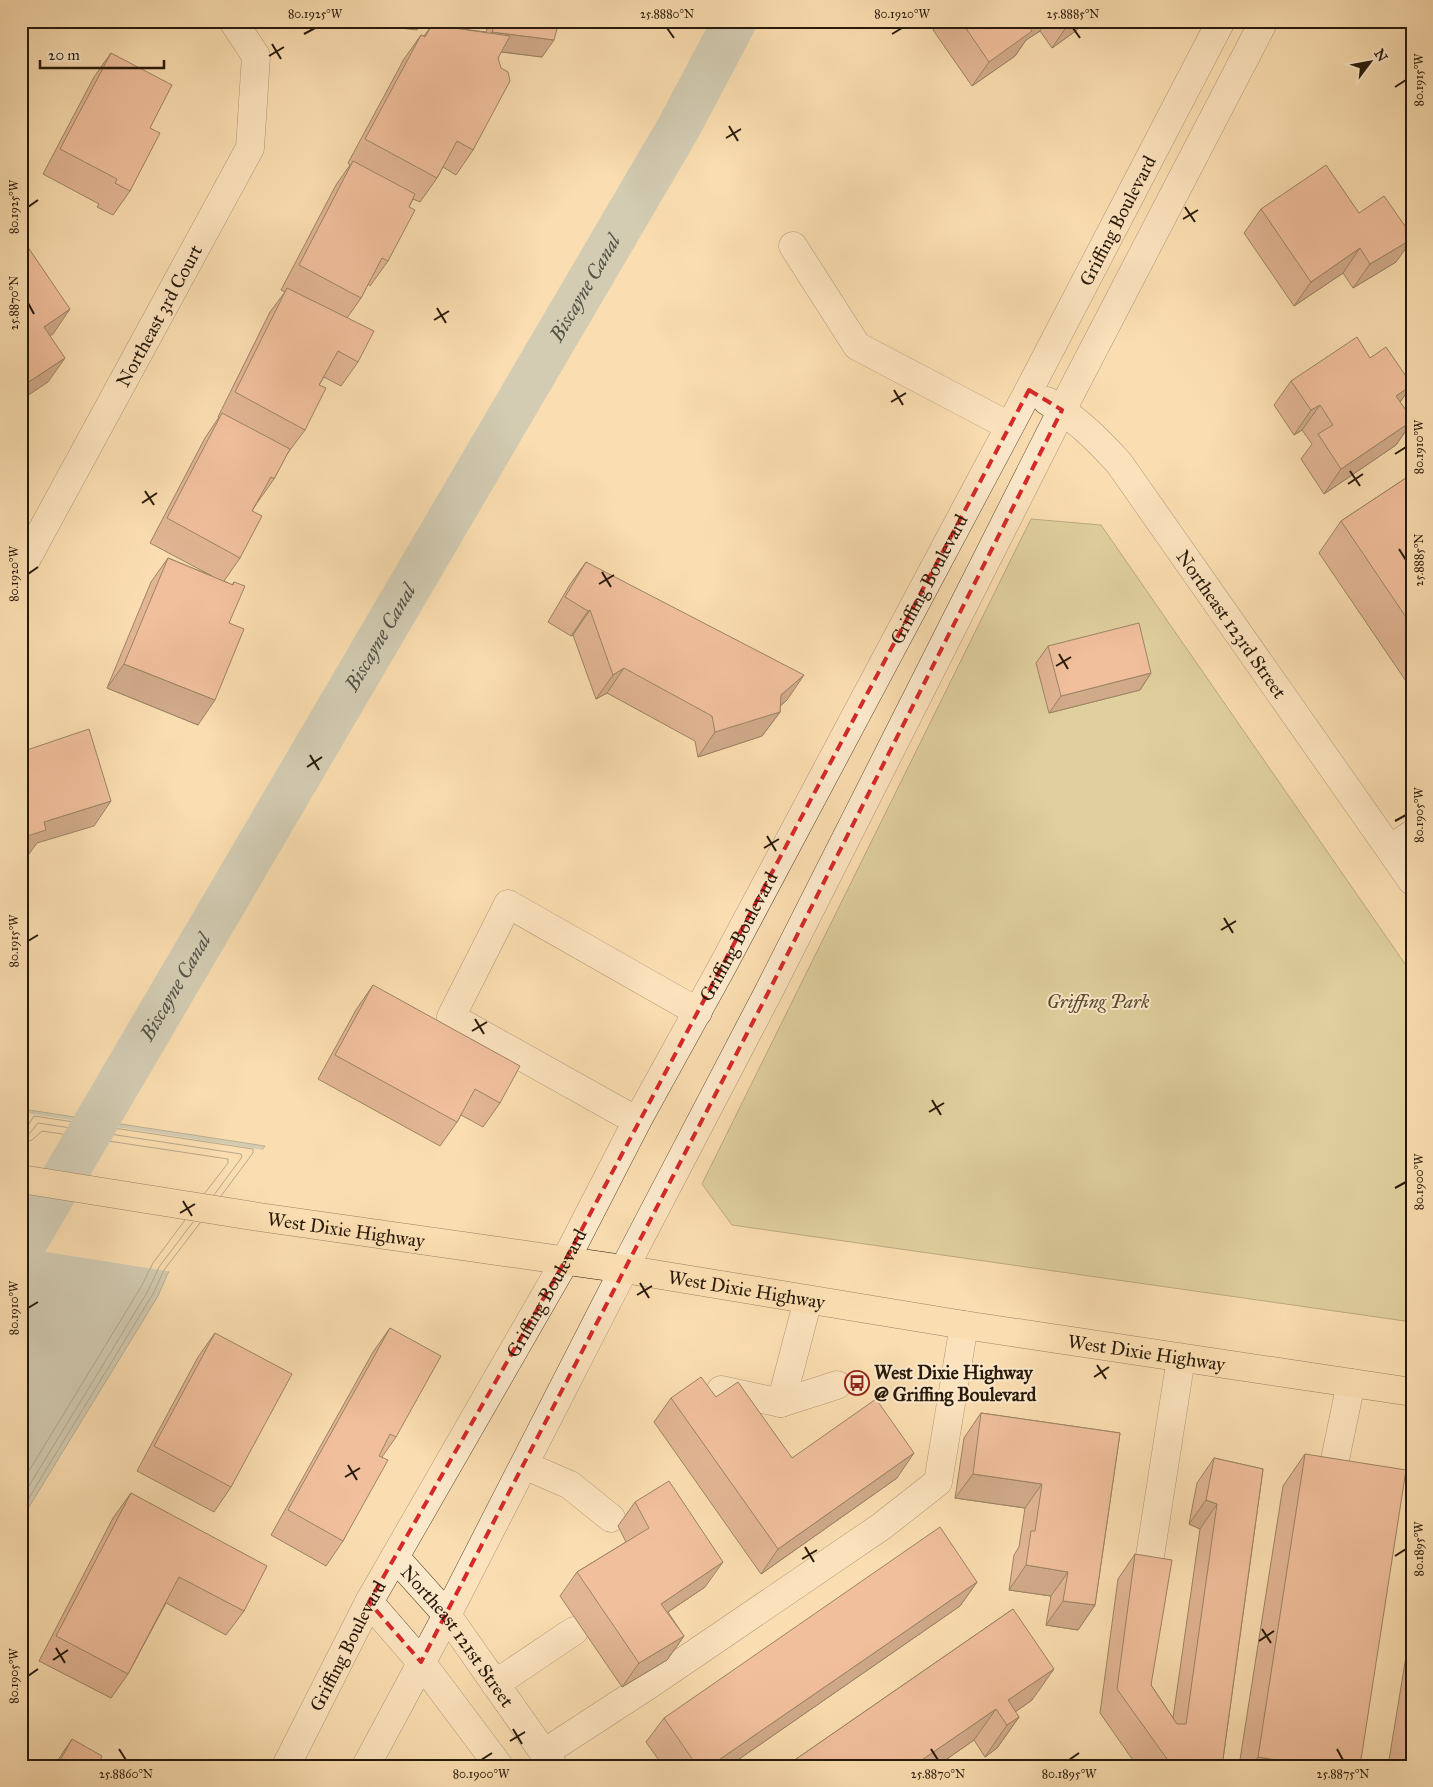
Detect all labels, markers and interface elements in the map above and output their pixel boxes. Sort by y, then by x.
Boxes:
text: 80.1925°W [288,7,343,21]
text: 25.8880°N [640,7,694,21]
text: 80.1920°W [874,7,930,21]
text: 25.8885°N [1047,7,1099,21]
scale bar [40,38,164,70]
north arrow [1346,38,1396,88]
text: 20 m [48,46,80,64]
text: N [1370,46,1391,65]
text: 80.1915°W [1412,53,1426,106]
street label: Griffing Boulevard [1074,151,1161,290]
text: 80.1925°W [7,179,21,234]
water label: Biscayne Canal [544,229,626,347]
street label: Northeast 3rd Court [111,241,207,391]
text: 25.8870°N [7,276,21,330]
text: 80.1910°W [1412,419,1426,474]
street label: Griffing Boulevard [885,510,973,648]
text: 25.8885°N [1412,534,1426,586]
text: 80.1920°W [7,546,21,602]
street label: Northeast 123rd Street [1172,546,1292,703]
water label: Biscayne Canal [339,578,421,696]
text: 80.1905°W [1412,787,1426,843]
street label: Griffing Boulevard [694,868,783,1005]
text: 80.1915°W [7,914,21,967]
water label: Biscayne Canal [134,928,217,1045]
park label: Griffing Park [1047,990,1150,1013]
text: 80.1900°W [1412,1153,1426,1210]
street label: West Dixie Highway [266,1207,427,1253]
street label: Griffing Boulevard [501,1225,592,1361]
street label: West Dixie Highway [666,1265,828,1314]
text: 80.1910°W [7,1280,21,1335]
street label: West Dixie Highway [1066,1330,1228,1376]
place label: West Dixie Highway @ Griffing Boulevard [874,1361,1037,1407]
bus stop icon: West Dixie Highway @ Griffing Boulevard [844,1370,870,1396]
text: 80.1895°W [1412,1521,1426,1576]
street label: Northeast 121st Street [396,1560,519,1712]
street label: Griffing Boulevard [305,1576,391,1715]
text: 80.1905°W [7,1648,21,1704]
text: 25.8860°N [99,1767,153,1781]
text: 80.1900°W [453,1767,510,1781]
text: 25.8870°N [911,1767,965,1781]
text: 80.1895°W [1042,1767,1097,1781]
text: 25.8875°N [1317,1767,1369,1781]

